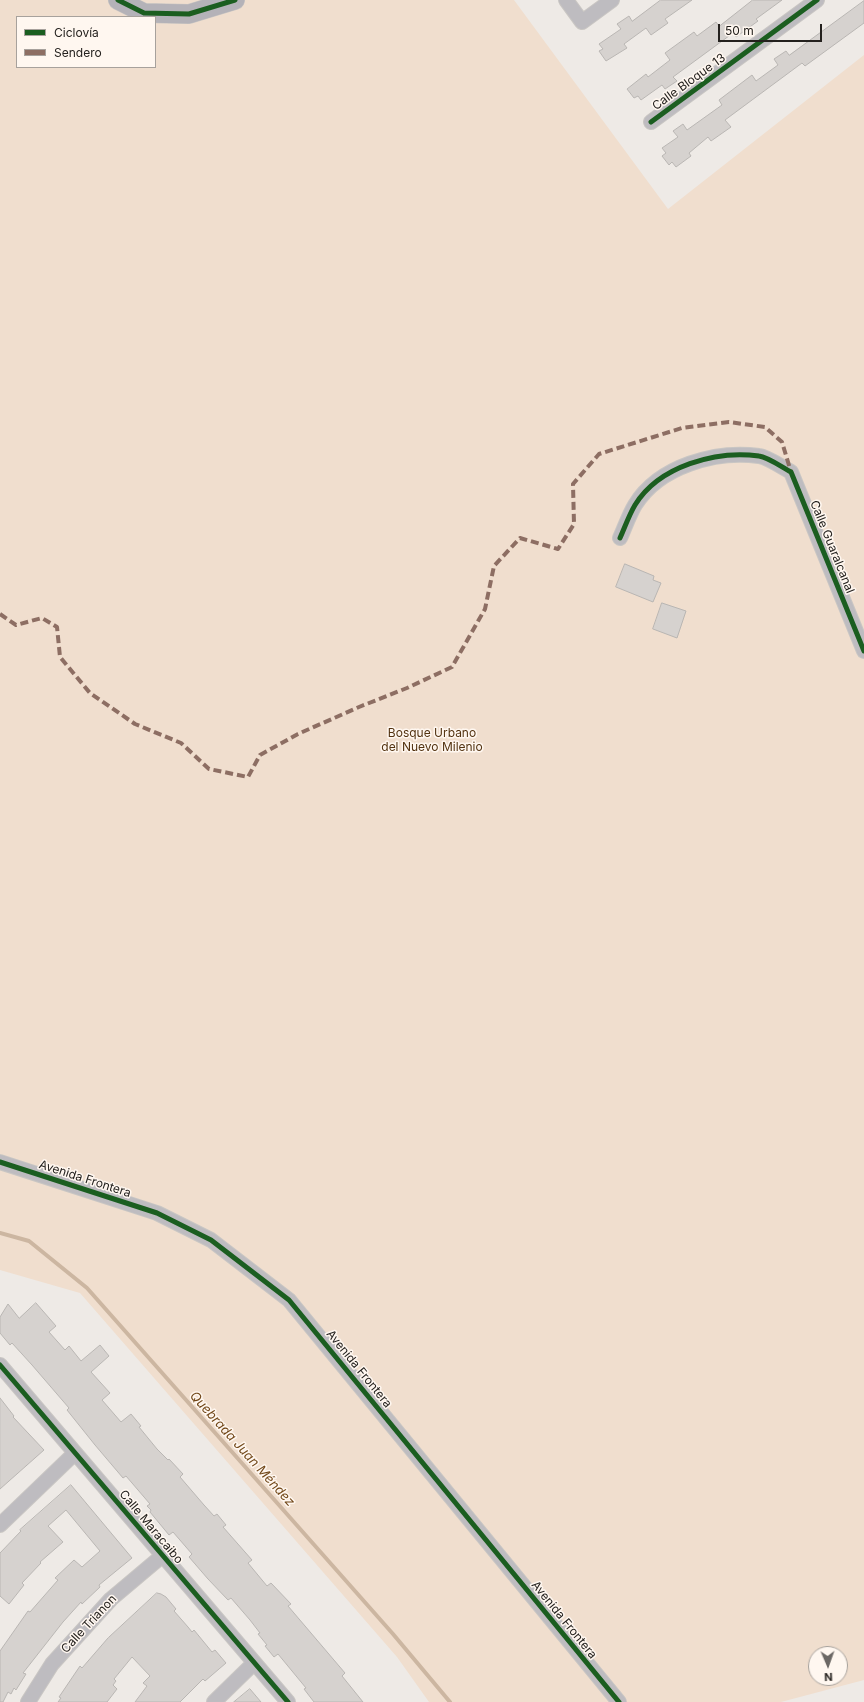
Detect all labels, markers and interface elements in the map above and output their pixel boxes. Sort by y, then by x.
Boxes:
legend [16,16,156,68]
scale bar [720,16,824,42]
text: 50 m [725,23,754,38]
text: Ciclovía [54,25,99,40]
text: Sendero [54,45,102,60]
street label: Calle Bloque 13 [650,51,728,113]
street label: Calle Guaralcanal [807,498,857,596]
park label: Bosque Urbano del Nuevo Milenio [381,726,483,754]
street label: Avenida Frontera [37,1157,133,1201]
street label: Avenida Frontera [323,1327,395,1411]
water label: Quebrada Juan Méndez [186,1388,298,1510]
street label: Calle Maracaibo [116,1487,186,1567]
street label: Avenida Frontera [528,1578,600,1662]
street label: Calle Trianon [58,1592,120,1656]
north arrow [808,1646,848,1686]
text: N [824,1670,833,1684]

